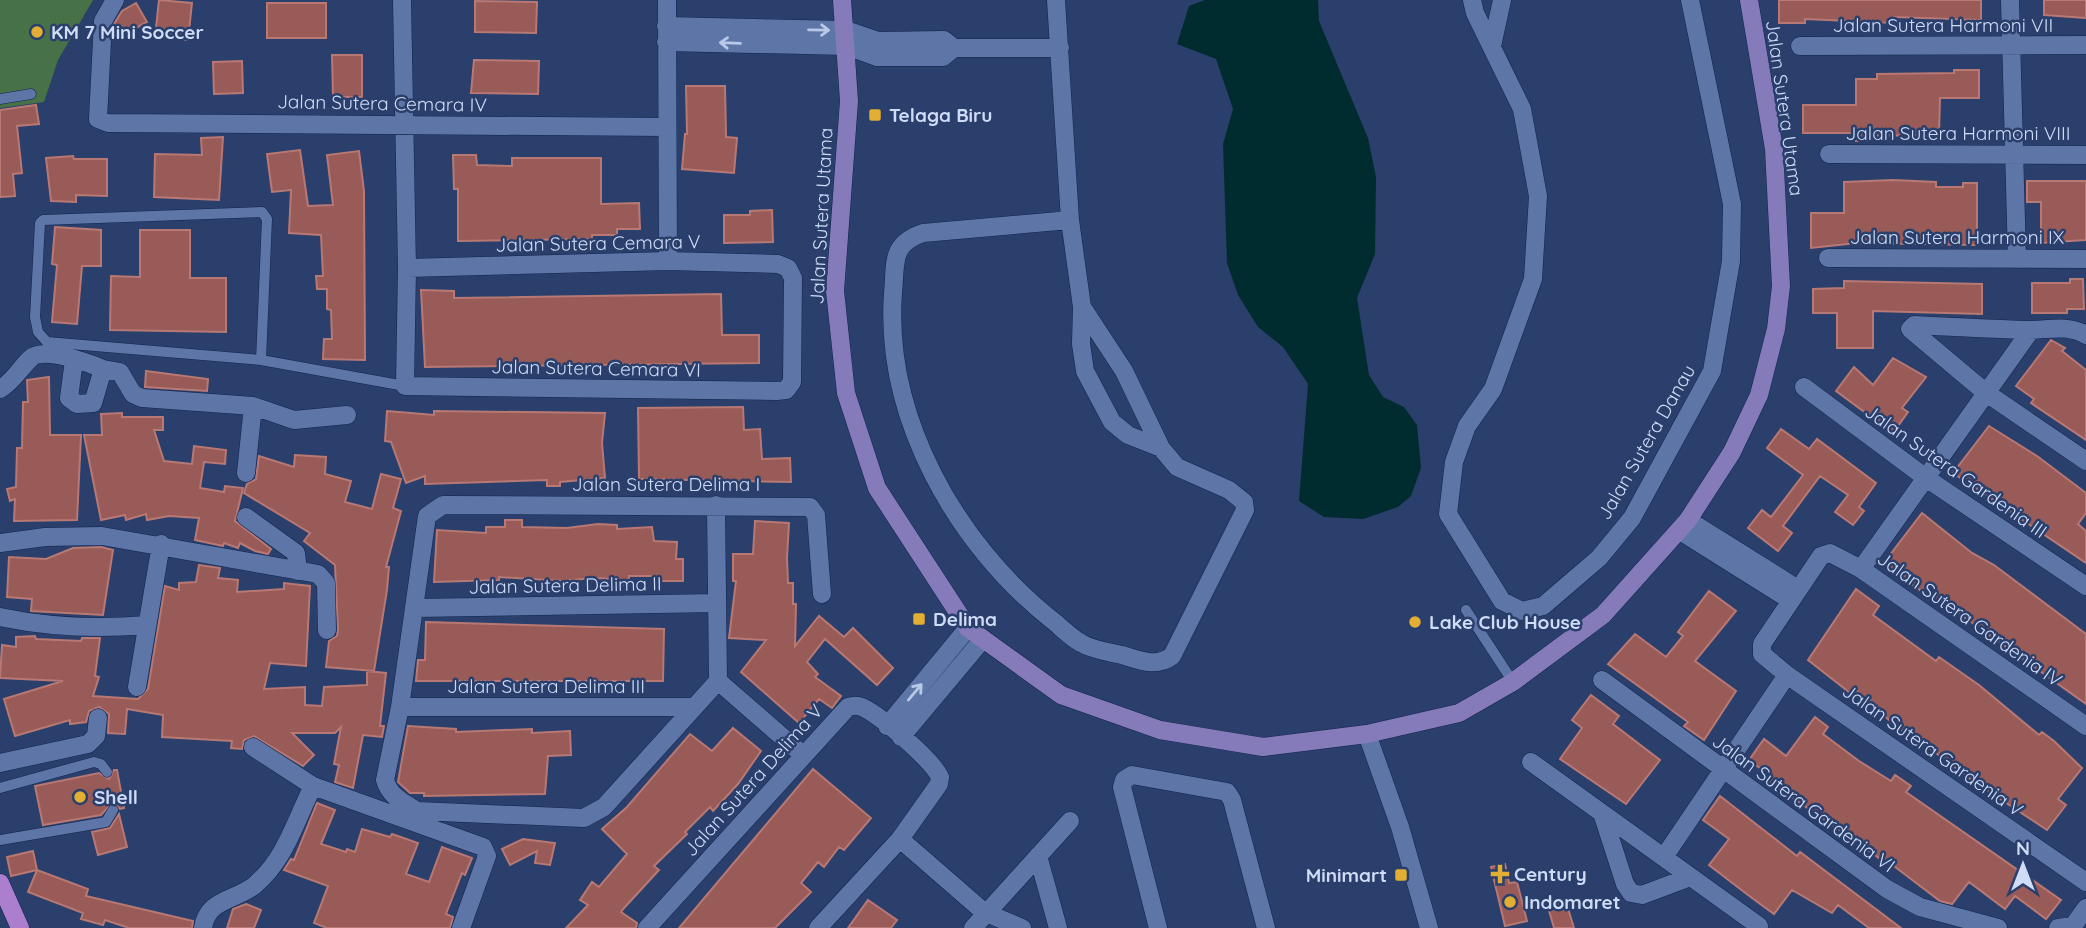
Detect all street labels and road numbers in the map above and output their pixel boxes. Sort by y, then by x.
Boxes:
street label: Jalan Sutera Harmoni VII [1833,13,2053,37]
street label: Jalan Sutera Utama [1761,19,1809,197]
street label: Jalan Sutera Cemara IV [277,89,487,117]
street label: Jalan Sutera Harmoni VIII [1845,121,2071,145]
street label: Jalan Sutera Utama [804,127,838,305]
street label: Jalan Sutera Harmoni IX [1850,225,2064,249]
street label: Jalan Sutera Cemara V [495,229,701,257]
street label: Jalan Sutera Cemara VI [491,354,701,382]
street label: Jalan Sutera Danau [1592,360,1700,524]
street label: Jalan Sutera Gardenia III [1860,399,2052,543]
street label: Jalan Sutera Delima I [572,472,760,496]
street label: Jalan Sutera Gardenia IV [1873,546,2067,692]
street label: Jalan Sutera Delima II [468,571,662,599]
street label: Jalan Sutera Delima III [447,674,645,698]
street label: Jalan Sutera Gardenia V [1838,678,2028,822]
street label: Jalan Sutera Delima V [678,699,828,861]
street label: Jalan Sutera Gardenia VI [1708,729,1900,877]

